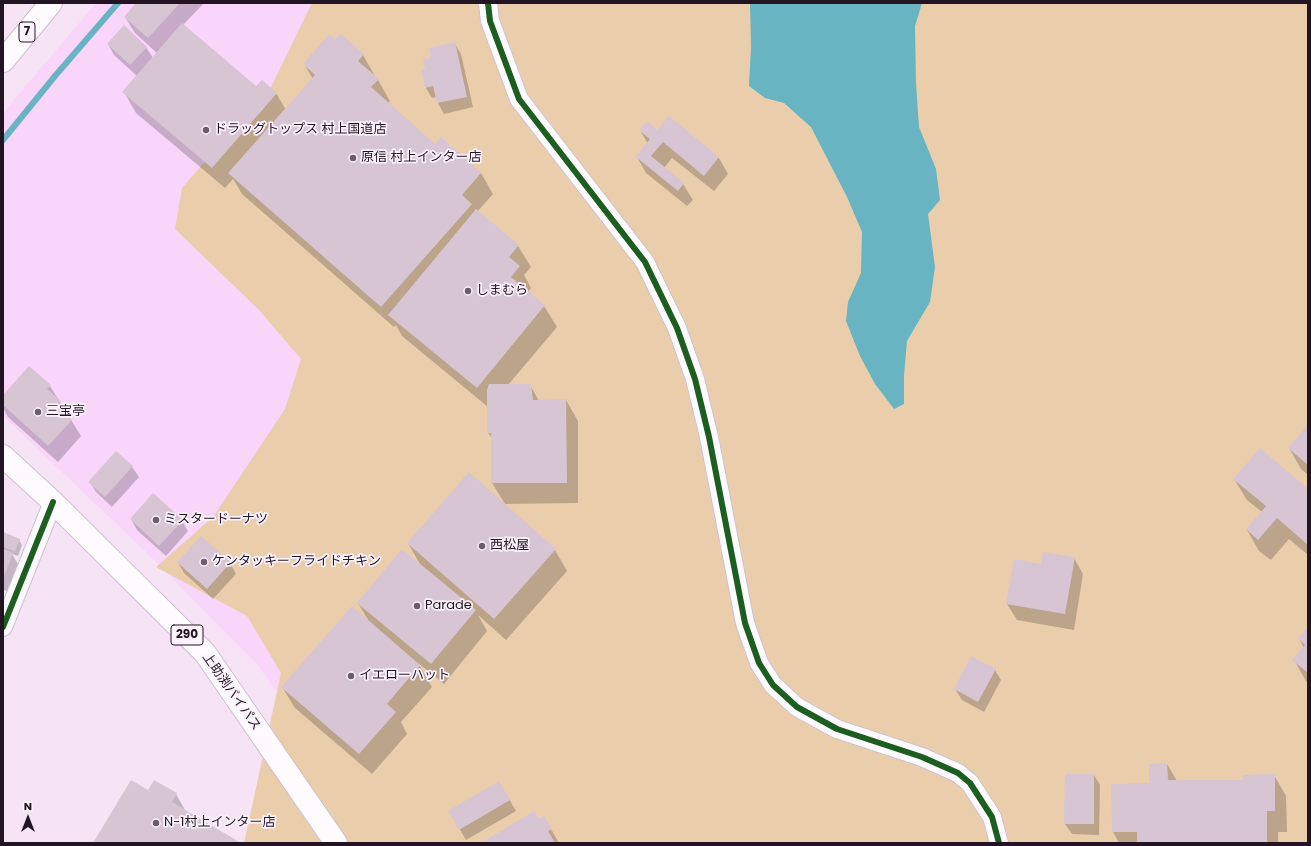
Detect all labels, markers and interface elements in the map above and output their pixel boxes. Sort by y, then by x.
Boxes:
road number: 7 [19,22,35,42]
place label: ドラッグトップス 村上国道店 [214,122,386,138]
marker: ドラッグトップス 村上国道店 [201,125,211,135]
place label: 原信 村上インター店 [361,150,481,166]
marker: 原信 村上インター店 [348,153,358,163]
place label: しまむら [476,283,528,299]
marker: しまむら [463,286,473,296]
place label: 三宝亭 [46,404,85,420]
marker: 三宝亭 [33,407,43,417]
place label: ミスタードーナツ [164,512,268,528]
marker: ミスタードーナツ [151,515,161,525]
place label: 西松屋 [490,538,529,554]
marker: 西松屋 [477,541,487,551]
place label: ケンタッキーフライドチキン [212,554,381,570]
marker: ケンタッキーフライドチキン [199,557,209,567]
place label: Parade [425,598,472,614]
marker: Parade [412,601,422,611]
road number: 290 [171,625,203,645]
street label: 上助渕バイパス [199,650,263,734]
place label: イエローハット [359,668,450,684]
marker: イエローハット [346,671,356,681]
north arrow [8,798,48,838]
text: N [24,798,32,814]
place label: N-1村上インター店 [164,815,275,831]
marker: N-1村上インター店 [151,818,161,828]

